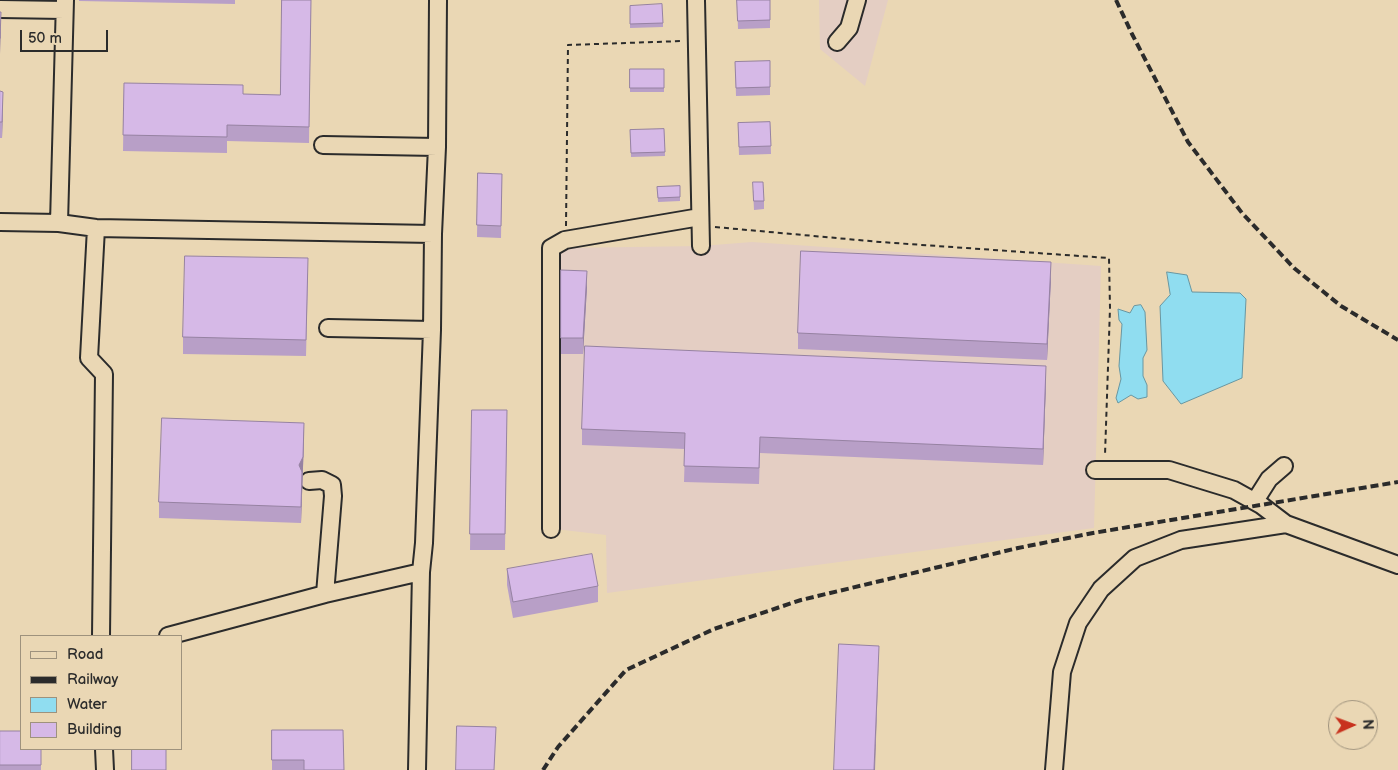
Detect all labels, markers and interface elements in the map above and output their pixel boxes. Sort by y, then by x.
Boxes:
scale bar [22,20,110,52]
text: 50 m [28,29,62,48]
legend [20,635,182,750]
text: Road [67,645,103,664]
text: Railway [67,670,118,689]
text: Water [67,695,107,714]
north arrow [1328,700,1378,750]
text: N [1359,719,1376,730]
text: Building [67,720,122,739]

